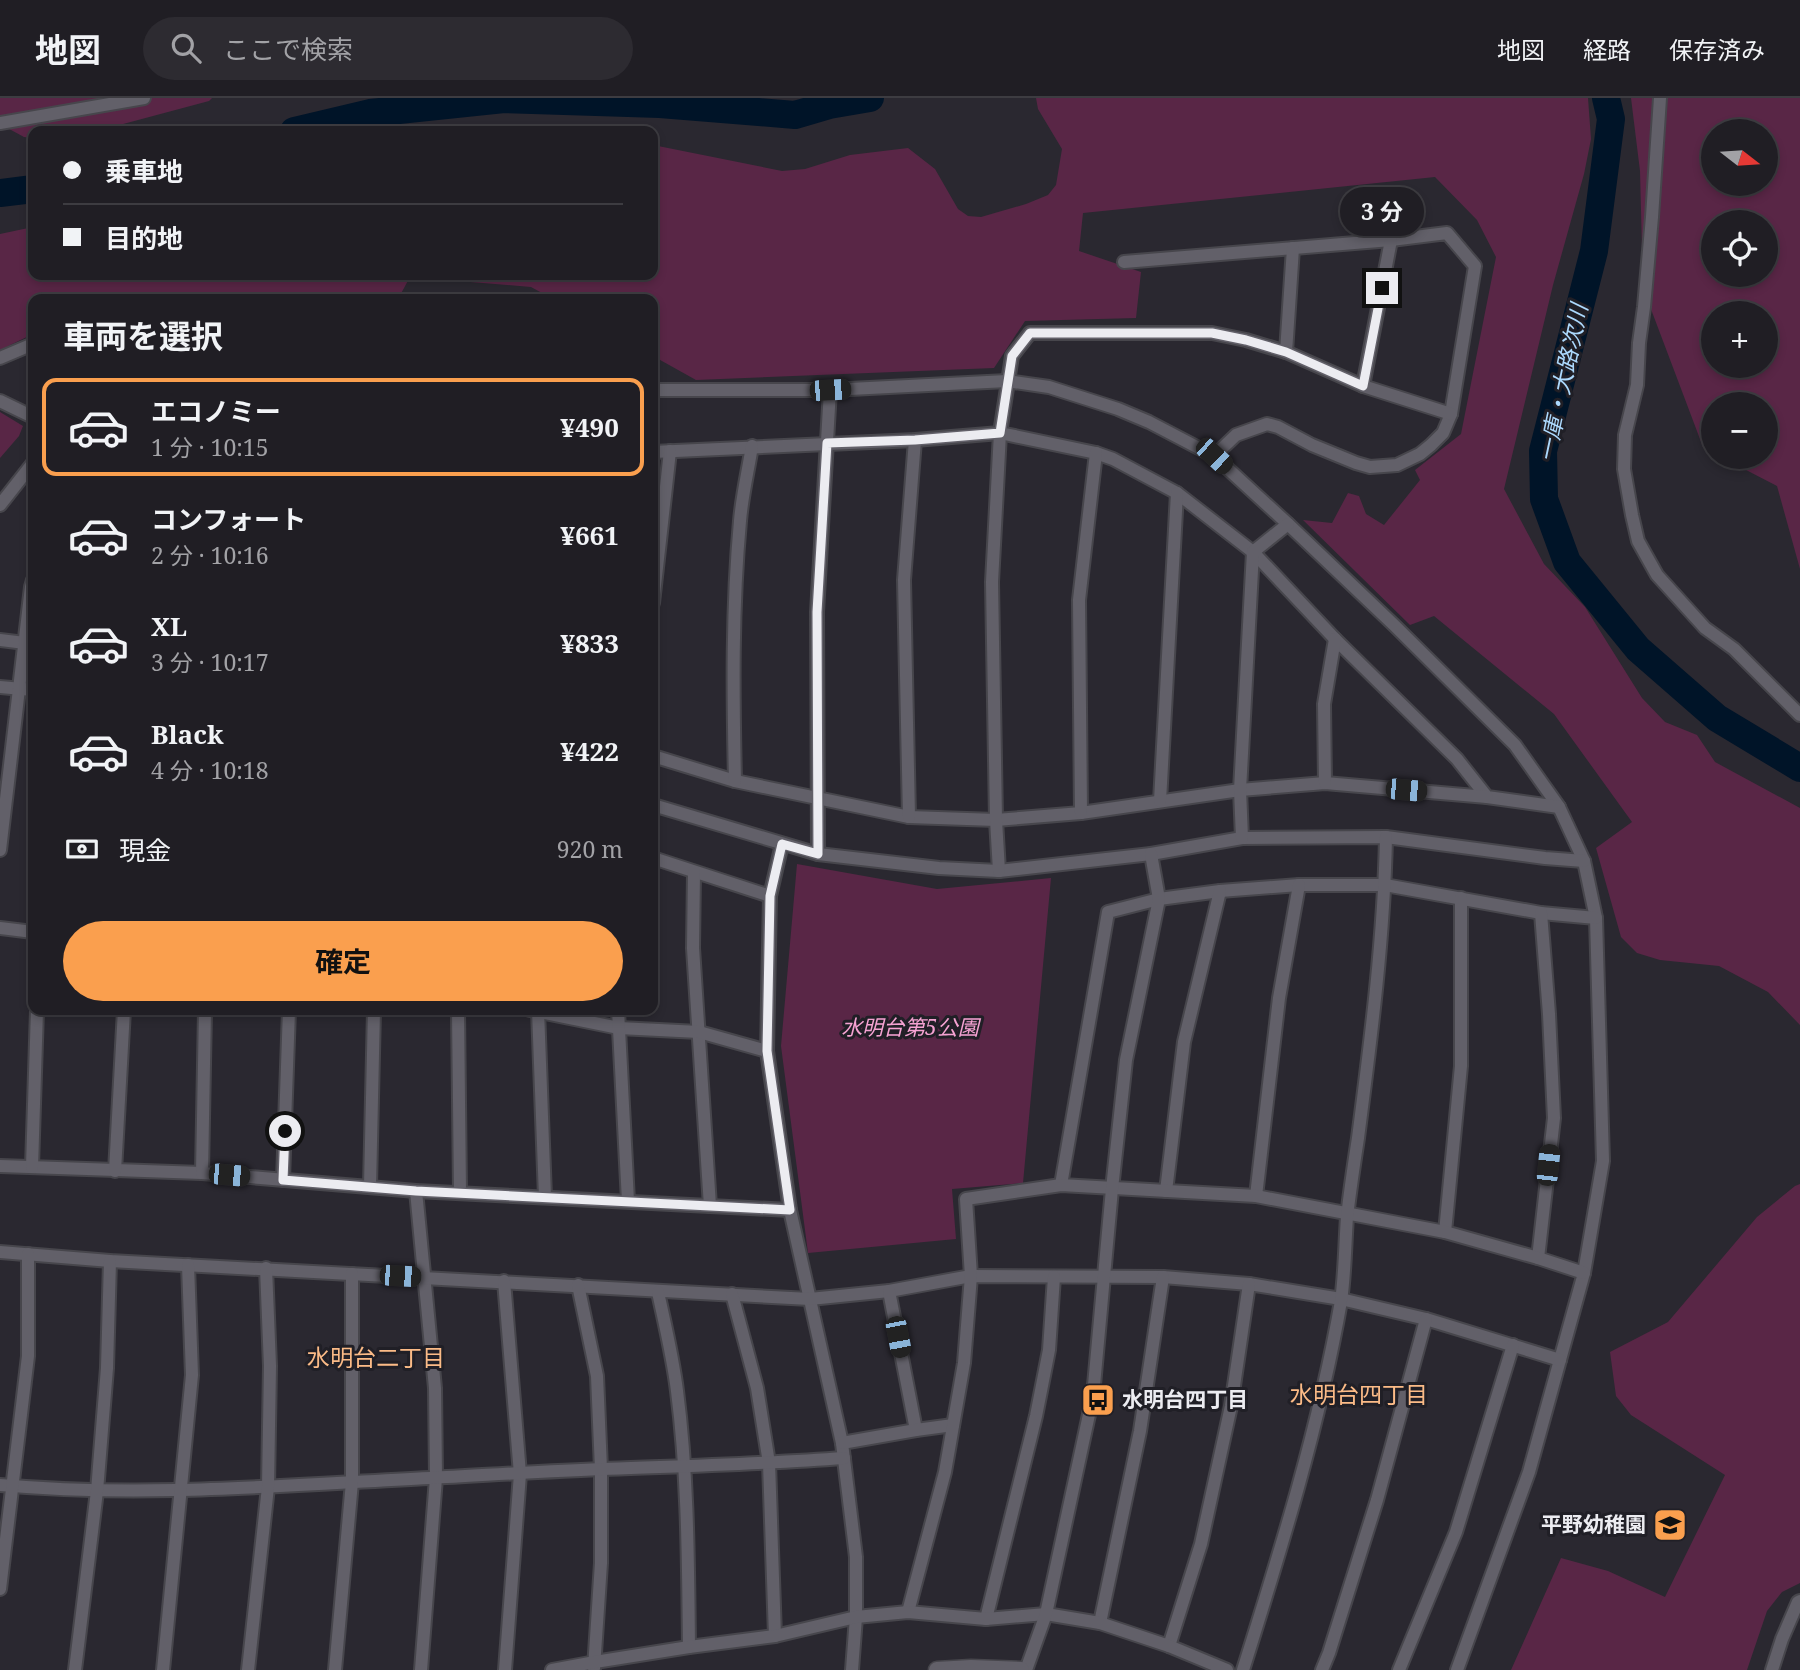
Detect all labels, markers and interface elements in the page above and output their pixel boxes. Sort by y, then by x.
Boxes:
search box [143,17,633,80]
text: 地図 [35,27,101,72]
icon: search [167,29,205,67]
text: ここで検索 [223,31,353,67]
text: 地図 [1497,33,1545,66]
text: 経路 [1583,33,1631,66]
text: 保存済み [1669,33,1765,66]
north arrow [1701,119,1778,196]
map controls [1701,119,1778,469]
text: 乗車地 [105,153,183,189]
callout: 3 分 [1340,186,1424,236]
text: 3 分 [1361,195,1403,227]
button: locate [1701,210,1778,287]
text: 目的地 [105,220,183,256]
route end [1366,272,1398,304]
water label: 一庫・大路次川 [1530,298,1595,465]
button: + [1701,301,1778,378]
text: 車両を選択 [63,314,223,357]
car [809,378,852,402]
button: − [1701,392,1778,469]
text: エコノミー [151,393,281,429]
icon: car [67,396,130,459]
text: ¥490 [560,409,619,445]
text: 1 分 · 10:15 [151,431,269,463]
car [1192,434,1237,478]
text: コンフォート [151,501,306,537]
icon: car [67,504,130,567]
text: ¥661 [560,517,619,553]
text: 2 分 · 10:16 [151,539,269,571]
text: XL [151,608,187,644]
icon: car [67,612,130,675]
text: ¥833 [560,625,619,661]
text: 3 分 · 10:17 [151,646,269,678]
text: Black [151,716,224,752]
icon: car [67,720,130,783]
text: ¥422 [560,733,619,769]
text: 4 分 · 10:18 [151,754,269,786]
car [1385,778,1428,802]
icon: cash [63,830,101,868]
text: 現金 [119,832,171,868]
text: 920 m [557,833,623,865]
button: 確定 [63,921,623,1001]
park label: 水明台第5公園 [841,1013,982,1041]
route start [269,1115,301,1147]
car [1536,1143,1561,1187]
car [208,1163,251,1187]
car [379,1264,422,1288]
car [884,1314,913,1360]
district label: 水明台二丁目 [307,1341,445,1373]
district label: 水明台四丁目 [1290,1378,1428,1410]
bus stop icon: 水明台四丁目 [1079,1381,1117,1419]
place label: 水明台四丁目 [1122,1385,1248,1413]
school or university icon: 平野幼稚園 [1651,1506,1689,1544]
place label: 平野幼稚園 [1541,1510,1646,1538]

